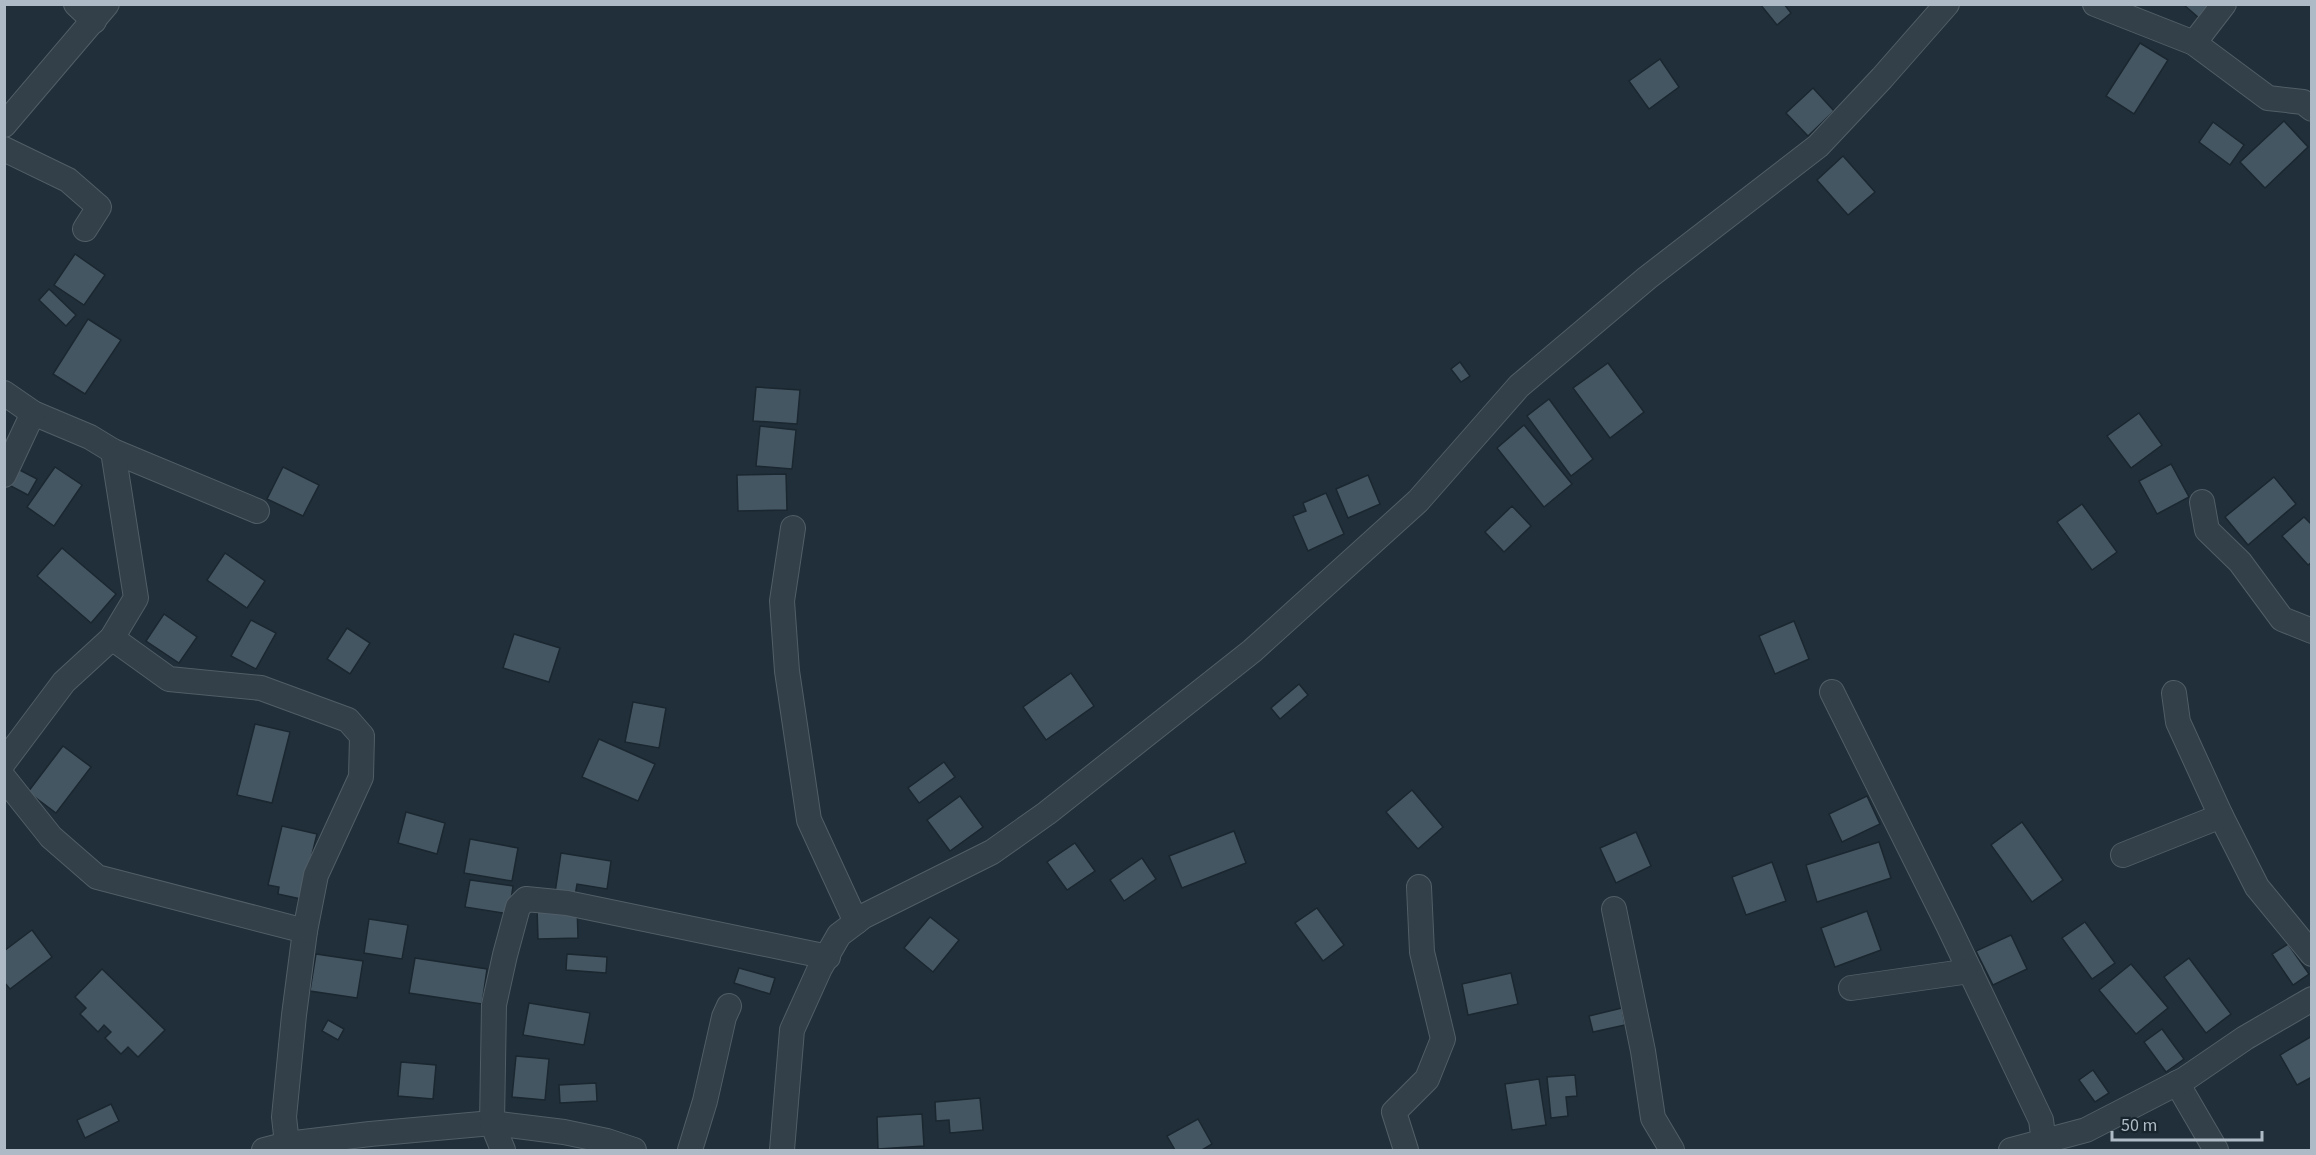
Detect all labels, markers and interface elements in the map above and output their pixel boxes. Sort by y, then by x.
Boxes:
scale bar [2112,1104,2262,1142]
text: 50 m [2121,1113,2157,1138]

